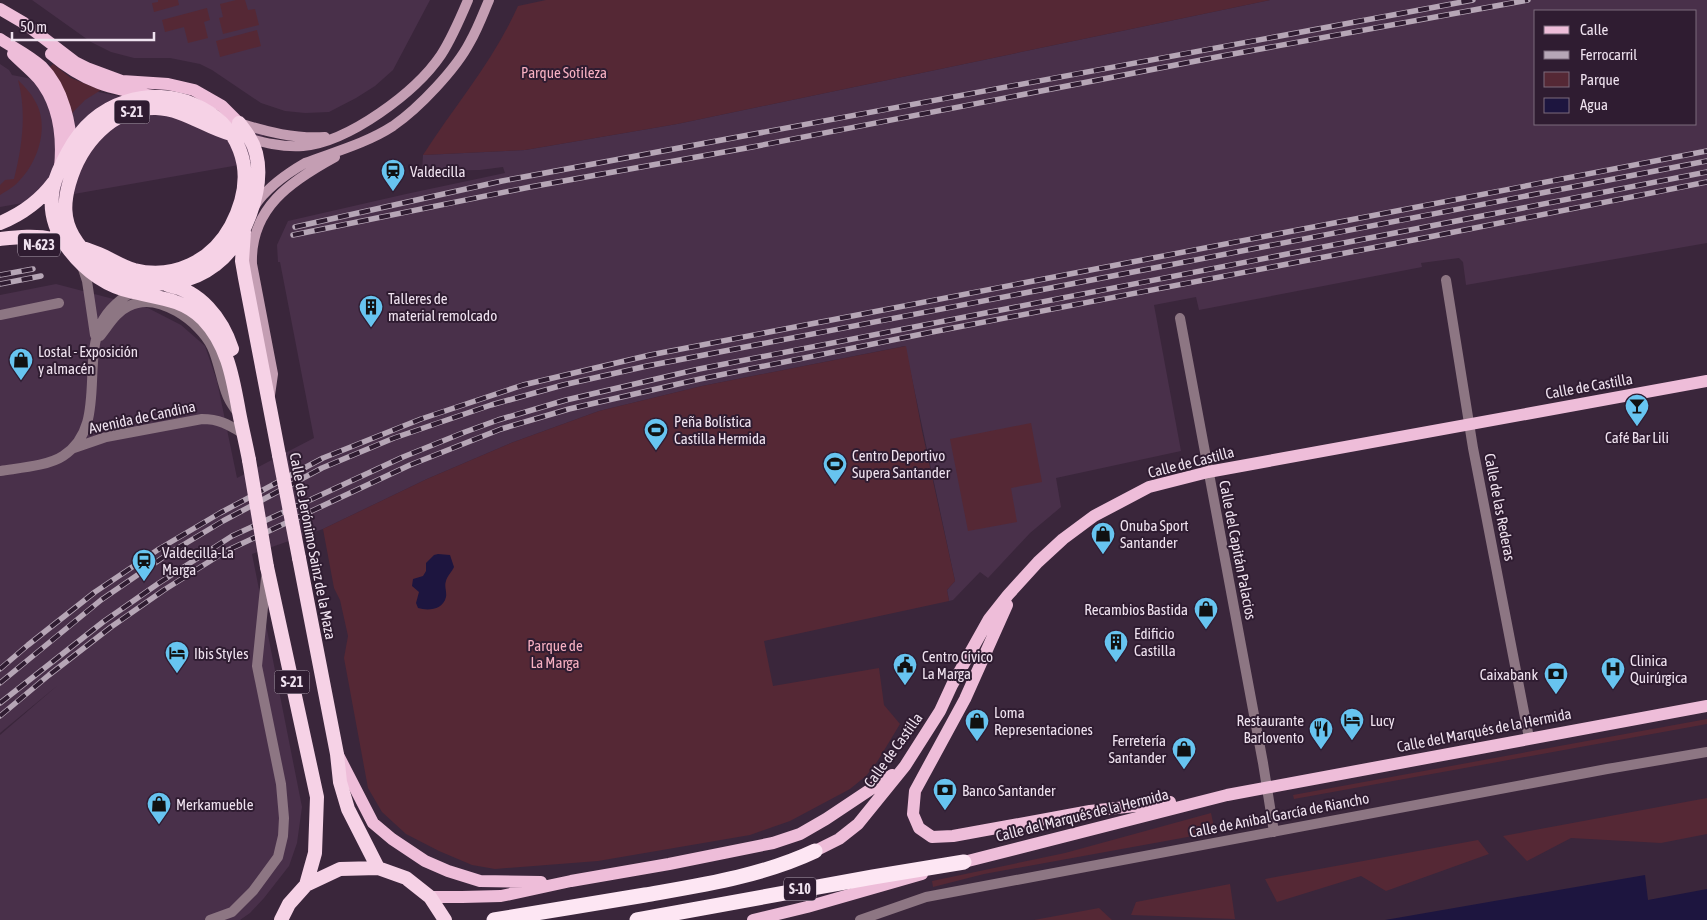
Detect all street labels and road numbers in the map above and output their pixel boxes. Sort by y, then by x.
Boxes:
road number: S-21 [114,100,150,124]
road number: N-623 [18,234,60,256]
street label: Calle de Castilla [1544,370,1634,402]
street label: Avenida de Candina [87,397,197,437]
street label: Calle de Castilla [1146,443,1236,481]
street label: Calle de Jerónimo Sainz de la Maza [287,451,339,641]
street label: Calle de las Rederas [1481,452,1519,562]
street label: Calle del Capitán Palacios [1216,479,1260,621]
road number: S-21 [274,670,310,694]
street label: Calle del Marqués de la Hermida [1395,705,1573,755]
street label: Calle de Castilla [860,709,926,791]
street label: Calle del Marqués de la Hermida [994,785,1170,845]
street label: Calle de Anibal García de Riancho [1188,789,1370,841]
road number: S-10 [784,878,816,901]

